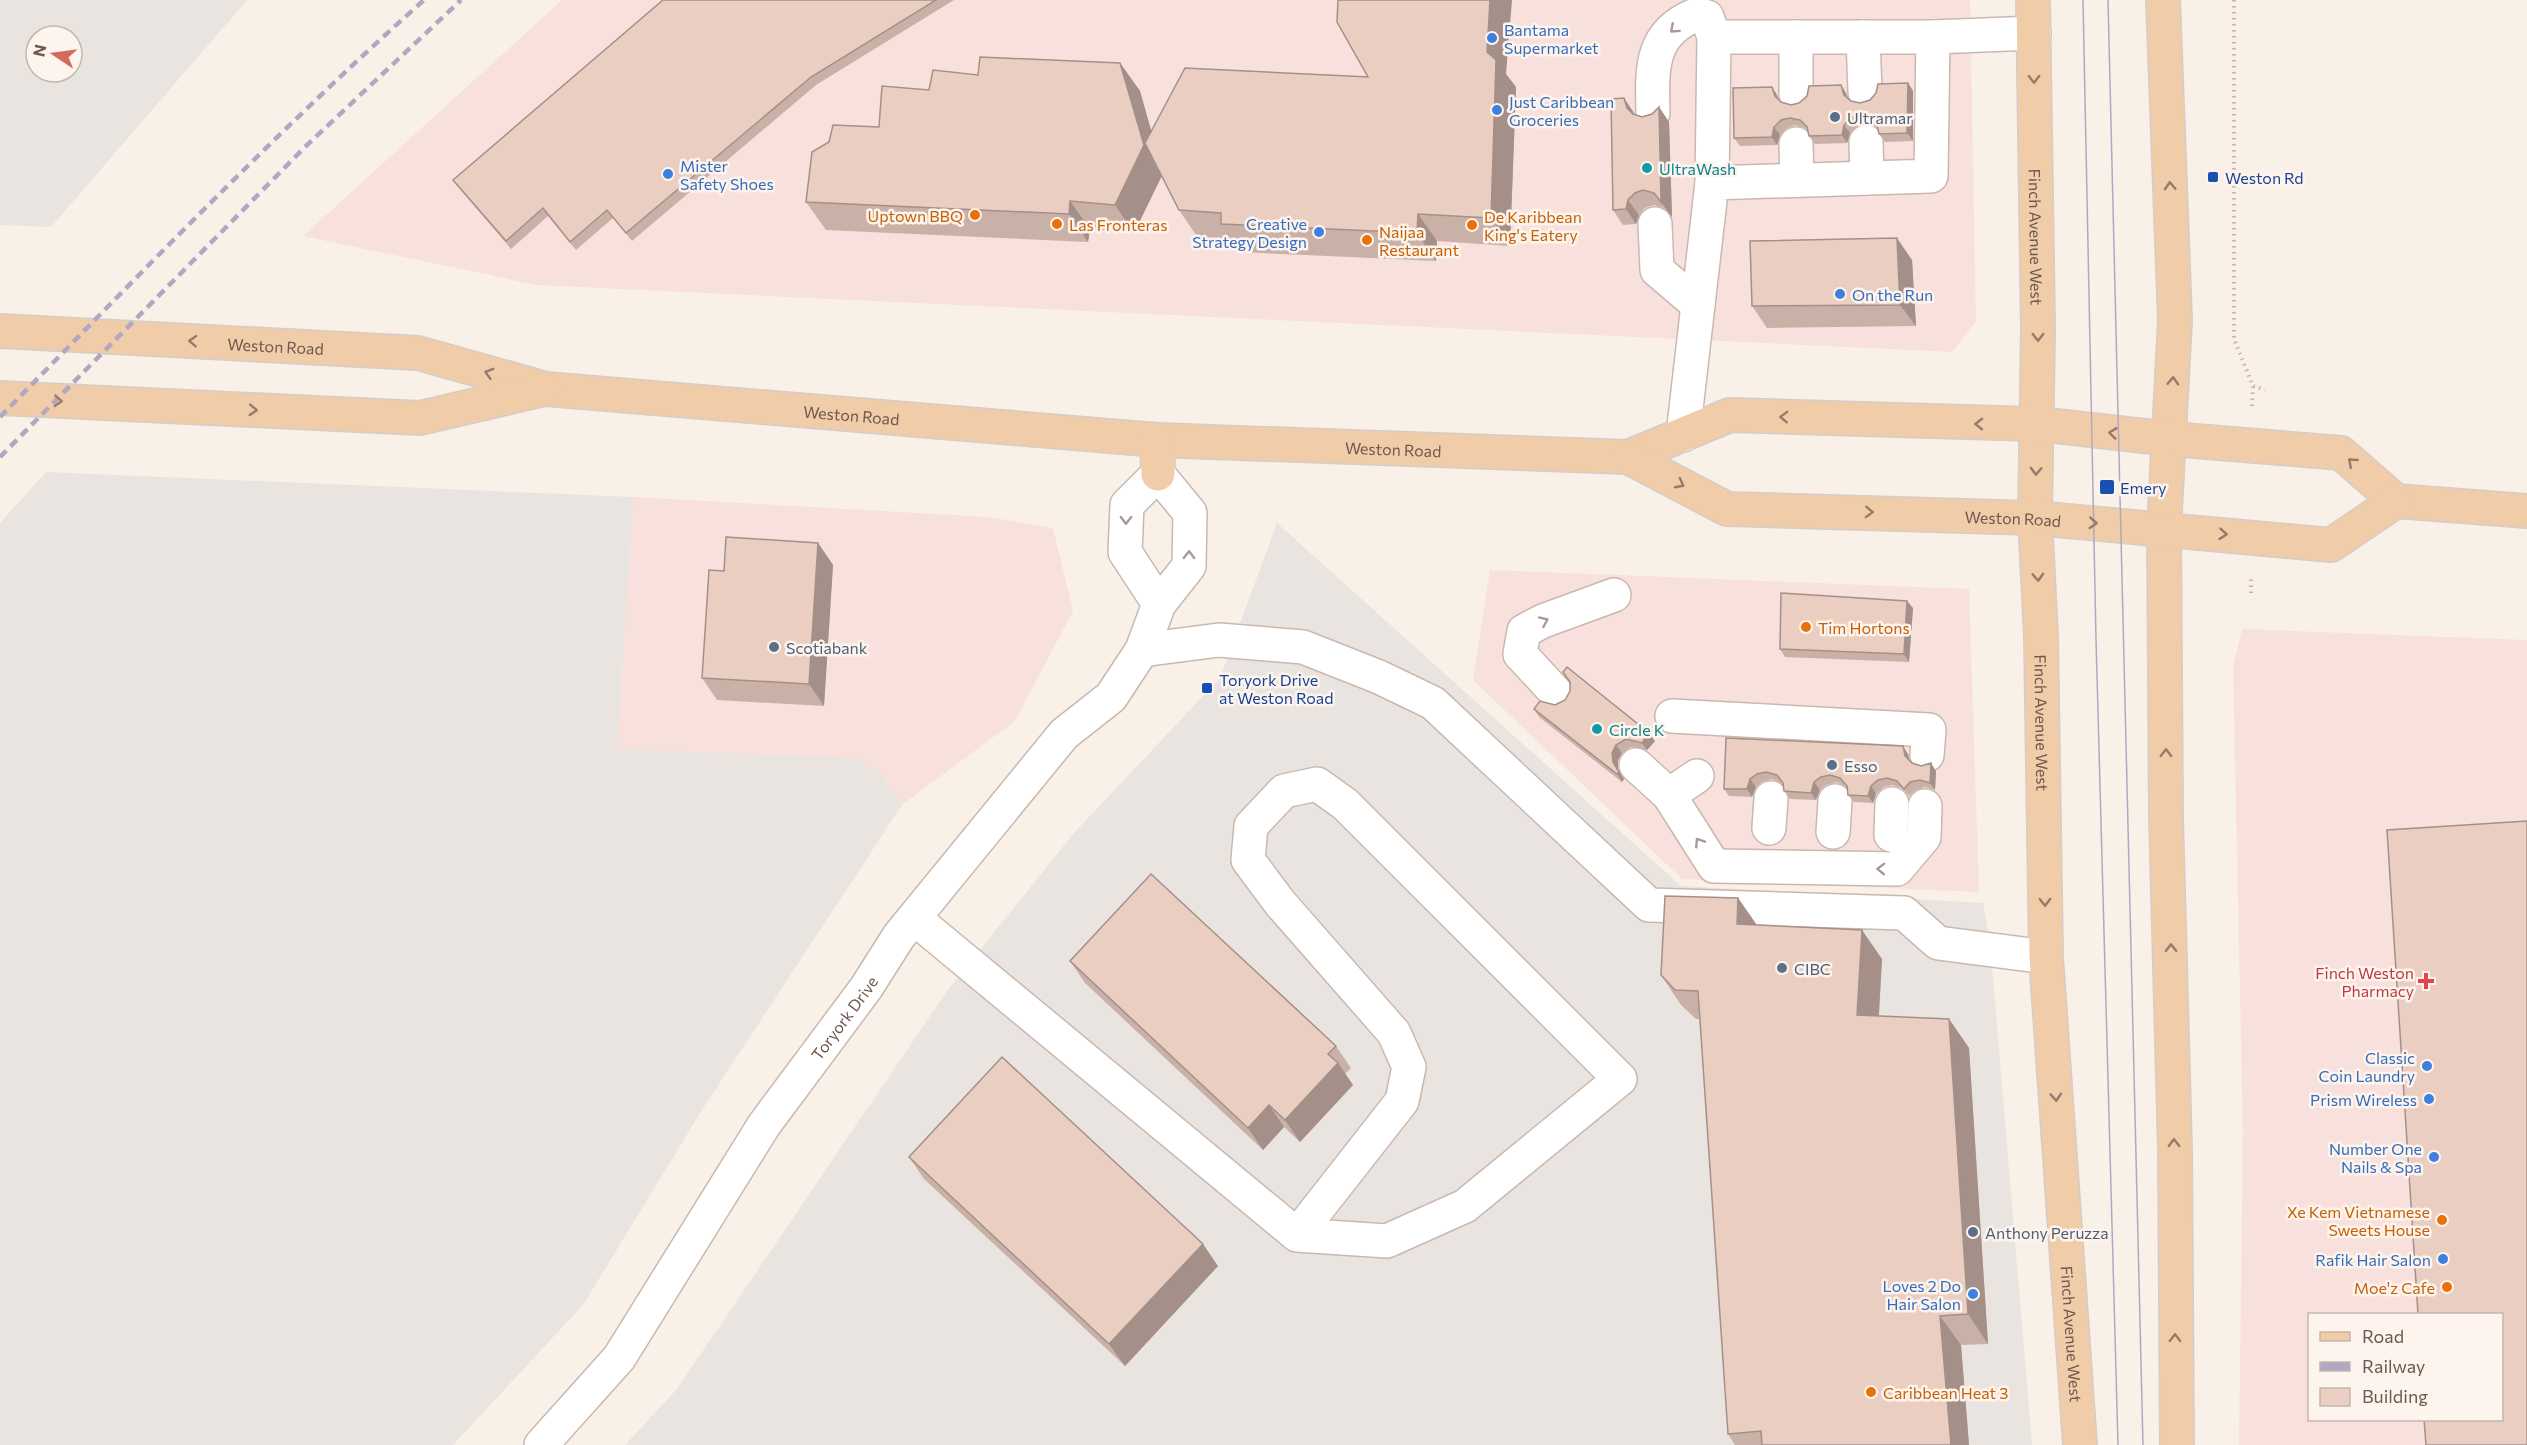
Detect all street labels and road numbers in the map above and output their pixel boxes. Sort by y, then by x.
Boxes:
street label: Finch Avenue West [2026,169,2047,306]
street label: Weston Road [227,333,324,358]
street label: Weston Road [802,401,900,428]
street label: Weston Road [1345,437,1442,460]
street label: Weston Road [1965,506,2062,530]
street label: Finch Avenue West [2032,654,2053,792]
street label: Toryork Drive [807,972,881,1063]
street label: Finch Avenue West [2058,1265,2087,1403]

